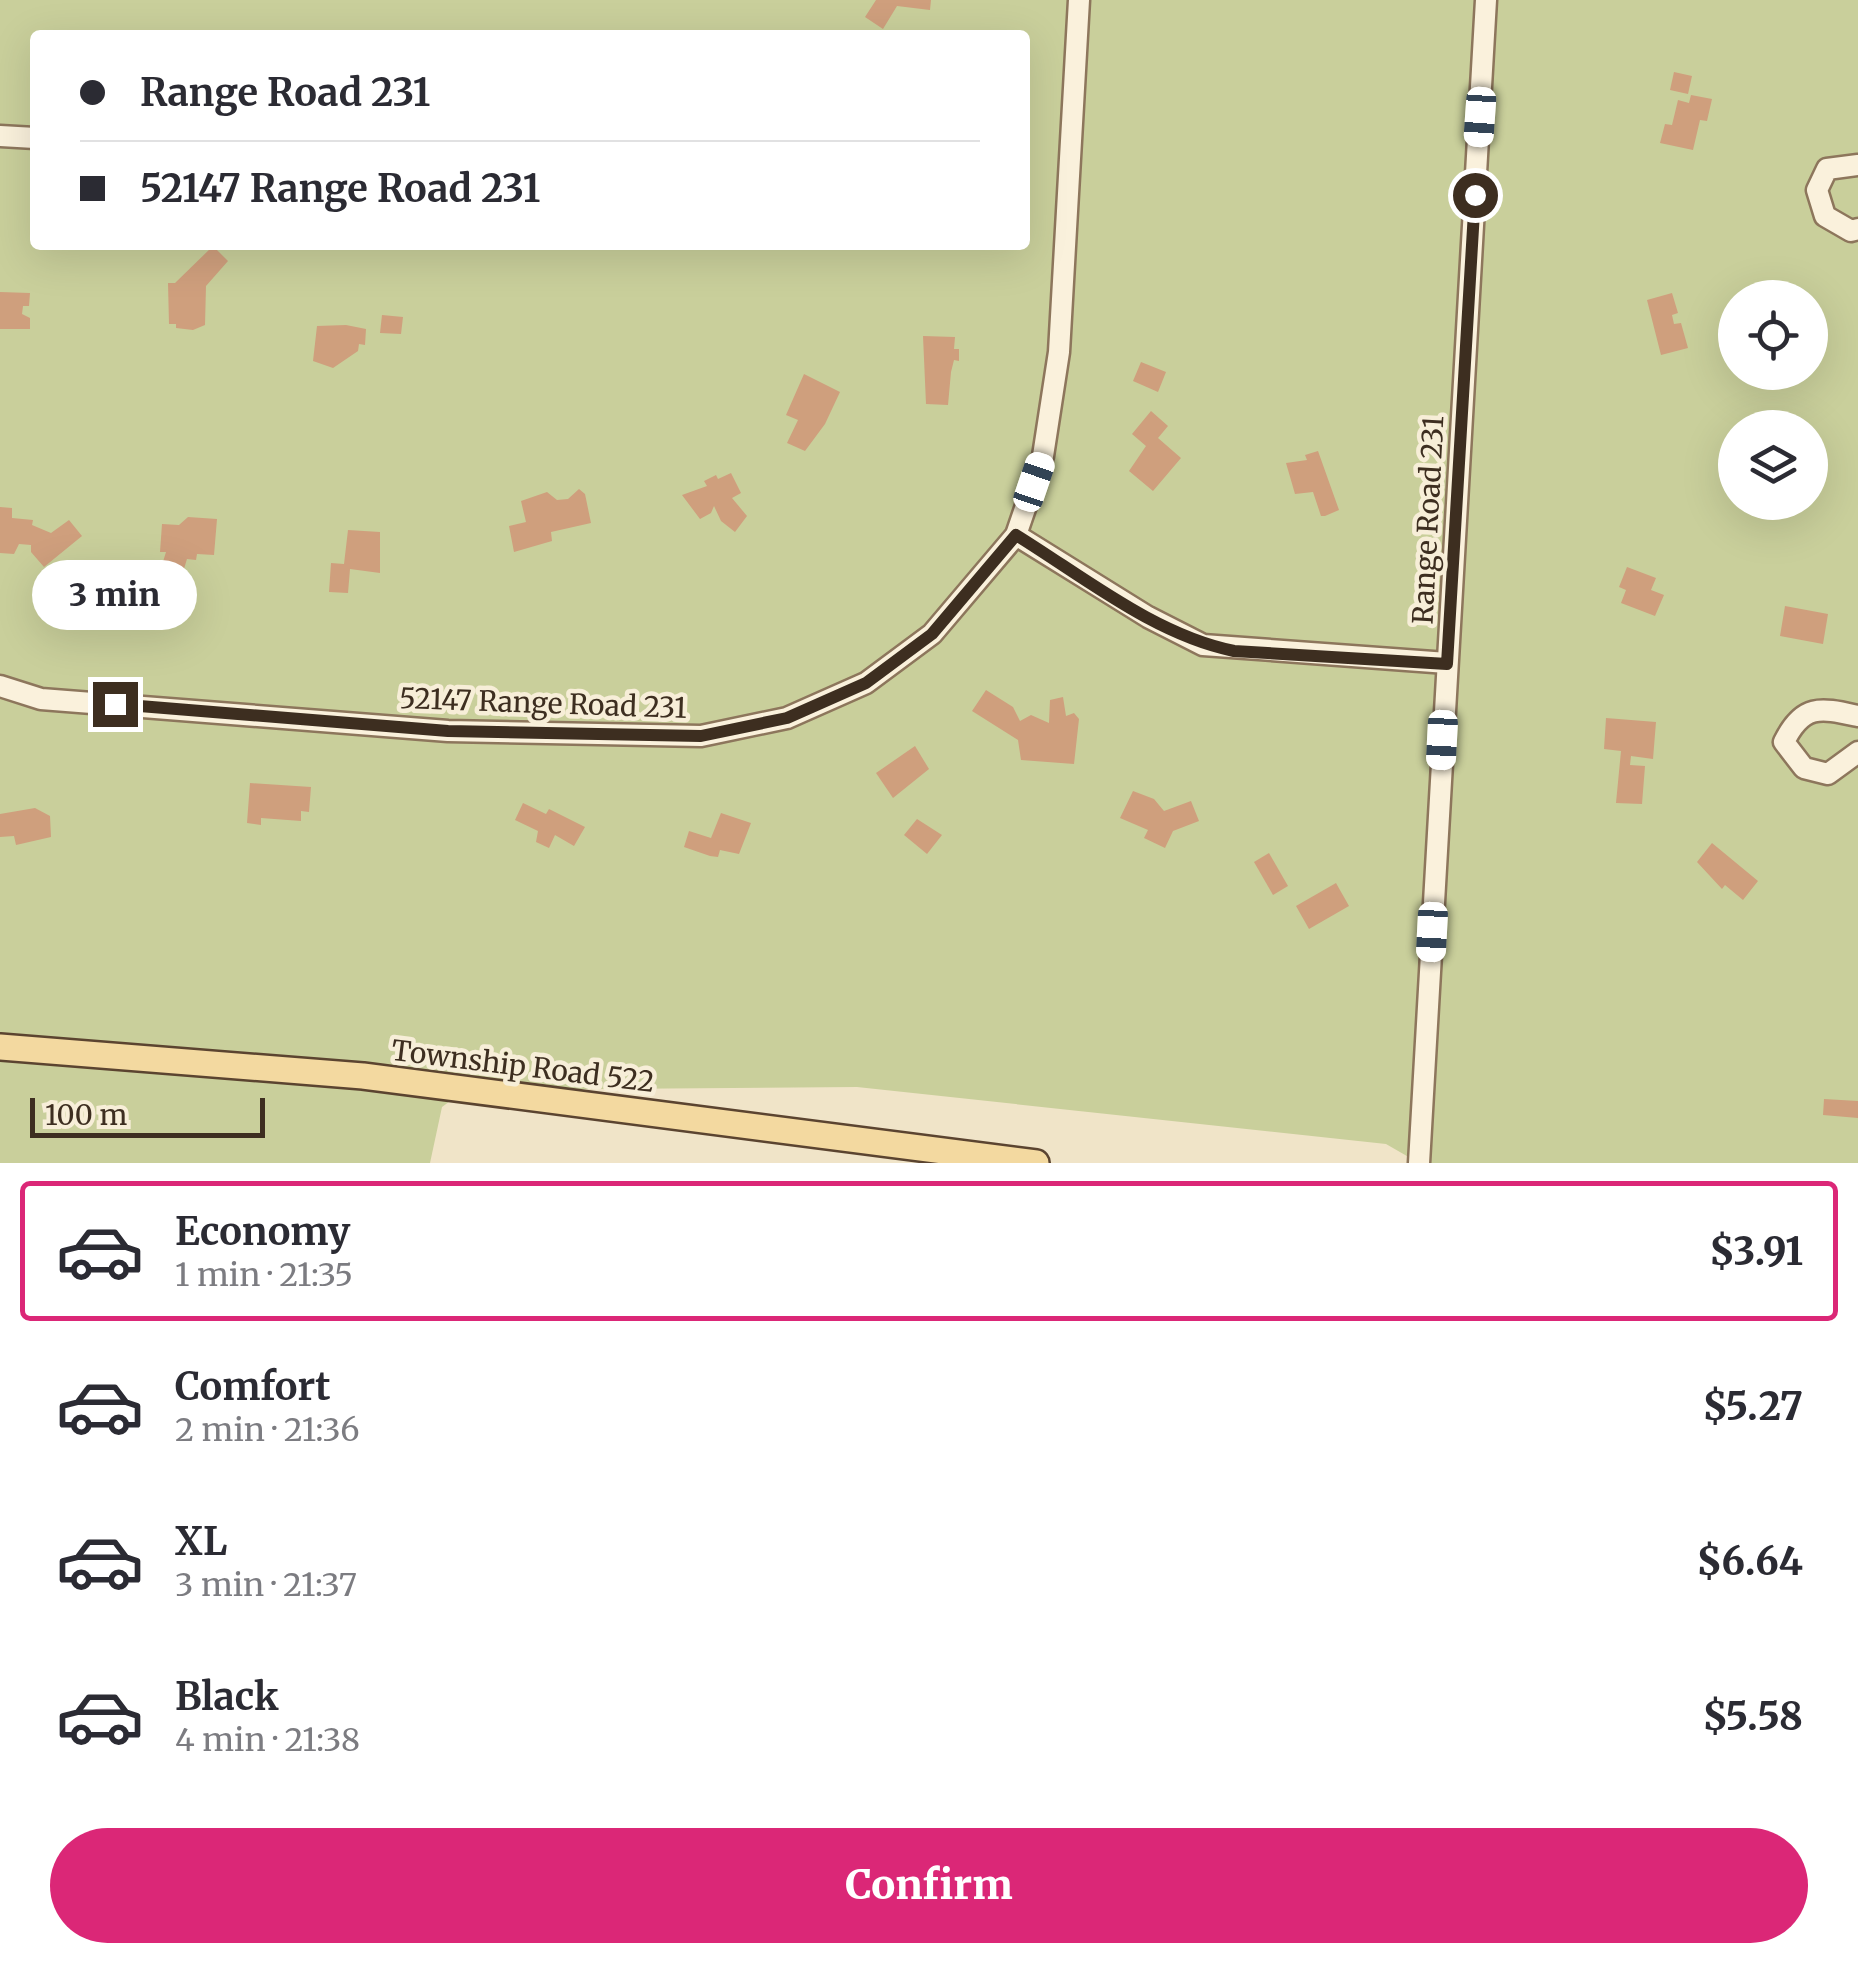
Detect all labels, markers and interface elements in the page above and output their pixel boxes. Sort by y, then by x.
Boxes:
text: Range Road 231 [140,69,430,116]
car [1463,86,1497,148]
text: 52147 Range Road 231 [140,165,540,212]
route start [1453,173,1498,218]
map controls [1718,280,1828,520]
button: locate [1718,280,1828,390]
button: layers [1718,410,1828,520]
street label: Range Road 231 [1405,415,1451,625]
car [1010,449,1058,515]
callout: 3 min [32,559,198,629]
text: 3 min [69,575,160,615]
street label: 52147 Range Road 231 [399,680,687,726]
route end [93,682,138,727]
car [1425,709,1459,771]
car [1415,901,1449,963]
street label: Township Road 522 [390,1032,656,1100]
scale bar [30,1093,265,1138]
text: 100 m [45,1097,127,1133]
icon: car [55,1206,145,1296]
text: Economy [175,1208,350,1255]
text: $3.91 [1709,1228,1803,1275]
text: 1 min · 21:35 [175,1255,353,1295]
icon: car [55,1361,145,1451]
text: Comfort [175,1363,331,1410]
text: $5.27 [1703,1383,1803,1430]
text: 2 min · 21:36 [175,1410,360,1450]
icon: car [55,1516,145,1606]
text: XL [175,1518,227,1565]
text: $6.64 [1697,1538,1803,1585]
text: 3 min · 21:37 [175,1565,357,1605]
icon: car [55,1671,145,1761]
text: Black [175,1673,279,1720]
text: $5.58 [1702,1693,1803,1740]
text: 4 min · 21:38 [175,1720,360,1760]
button: Confirm [50,1828,1808,1943]

